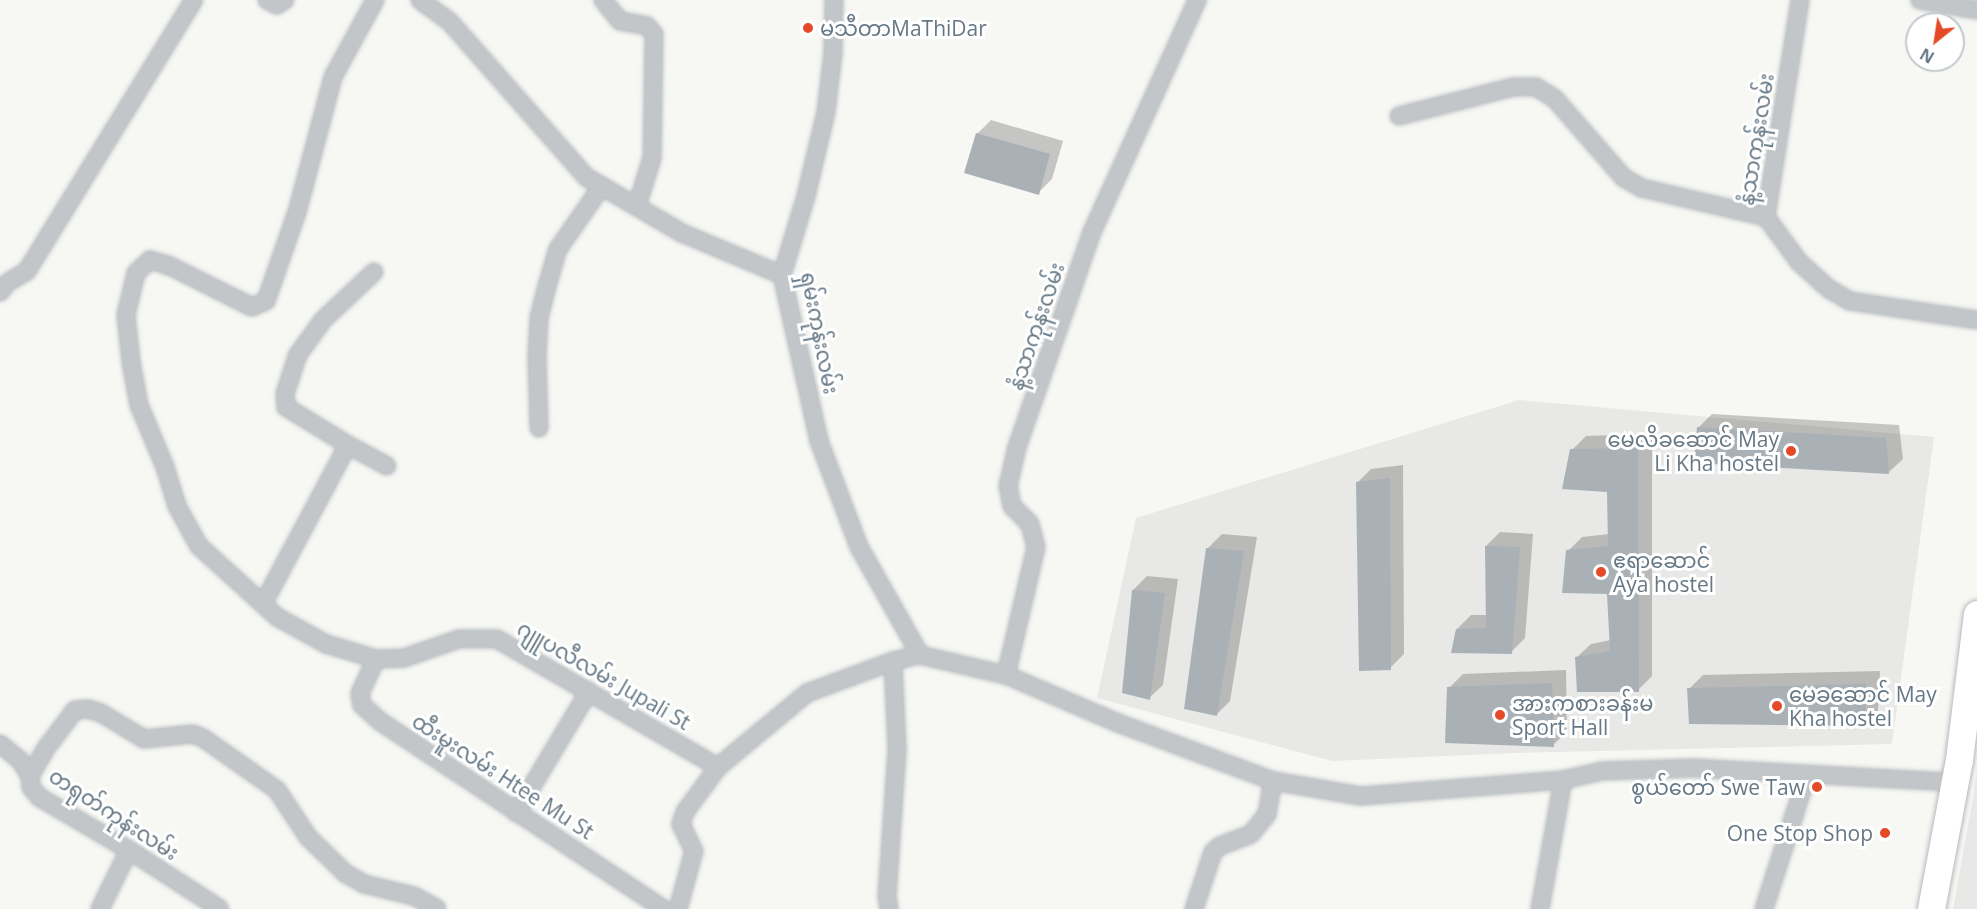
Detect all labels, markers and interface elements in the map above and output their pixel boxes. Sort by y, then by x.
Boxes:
north arrow [1905,12,1965,72]
place label: မသီတာMaThiDar [820,15,987,41]
marker: မသီတာMaThiDar [801,21,815,35]
text: N [1916,43,1938,69]
street label: နံ့သာကုန်းလမ်း [1733,71,1779,207]
street label: နံ့သာကုန်းလမ်း [1002,259,1070,393]
street label: ရှမ်းကုန်းလမ်း [796,270,844,396]
place label: မေလိခဆောင် May Li Kha hostel [1608,426,1779,476]
marker: မေလိခဆောင် May Li Kha hostel [1784,444,1798,458]
place label: ဧရာဆောင် Aya hostel [1613,547,1714,597]
marker: ဧရာဆောင် Aya hostel [1594,565,1608,579]
street label: ဂျူပလီလမ်း Jupali St [513,615,695,735]
place label: မေခဆောင် May Kha hostel [1789,681,1937,731]
place label: အားကစားခန်းမ Sport Hall [1512,690,1653,740]
marker: မေခဆောင် May Kha hostel [1770,699,1784,713]
street label: ထီးမူးလမ်း Htee Mu St [408,708,598,844]
marker: အားကစားခန်းမ Sport Hall [1493,708,1507,722]
street label: တရုတ်ကုန်းလမ်း [44,763,184,865]
place label: စွယ်တော် Swe Taw [1631,774,1805,800]
marker: စွယ်တော် Swe Taw [1810,780,1824,794]
place label: One Stop Shop [1727,820,1873,846]
marker: One Stop Shop [1878,826,1892,840]

